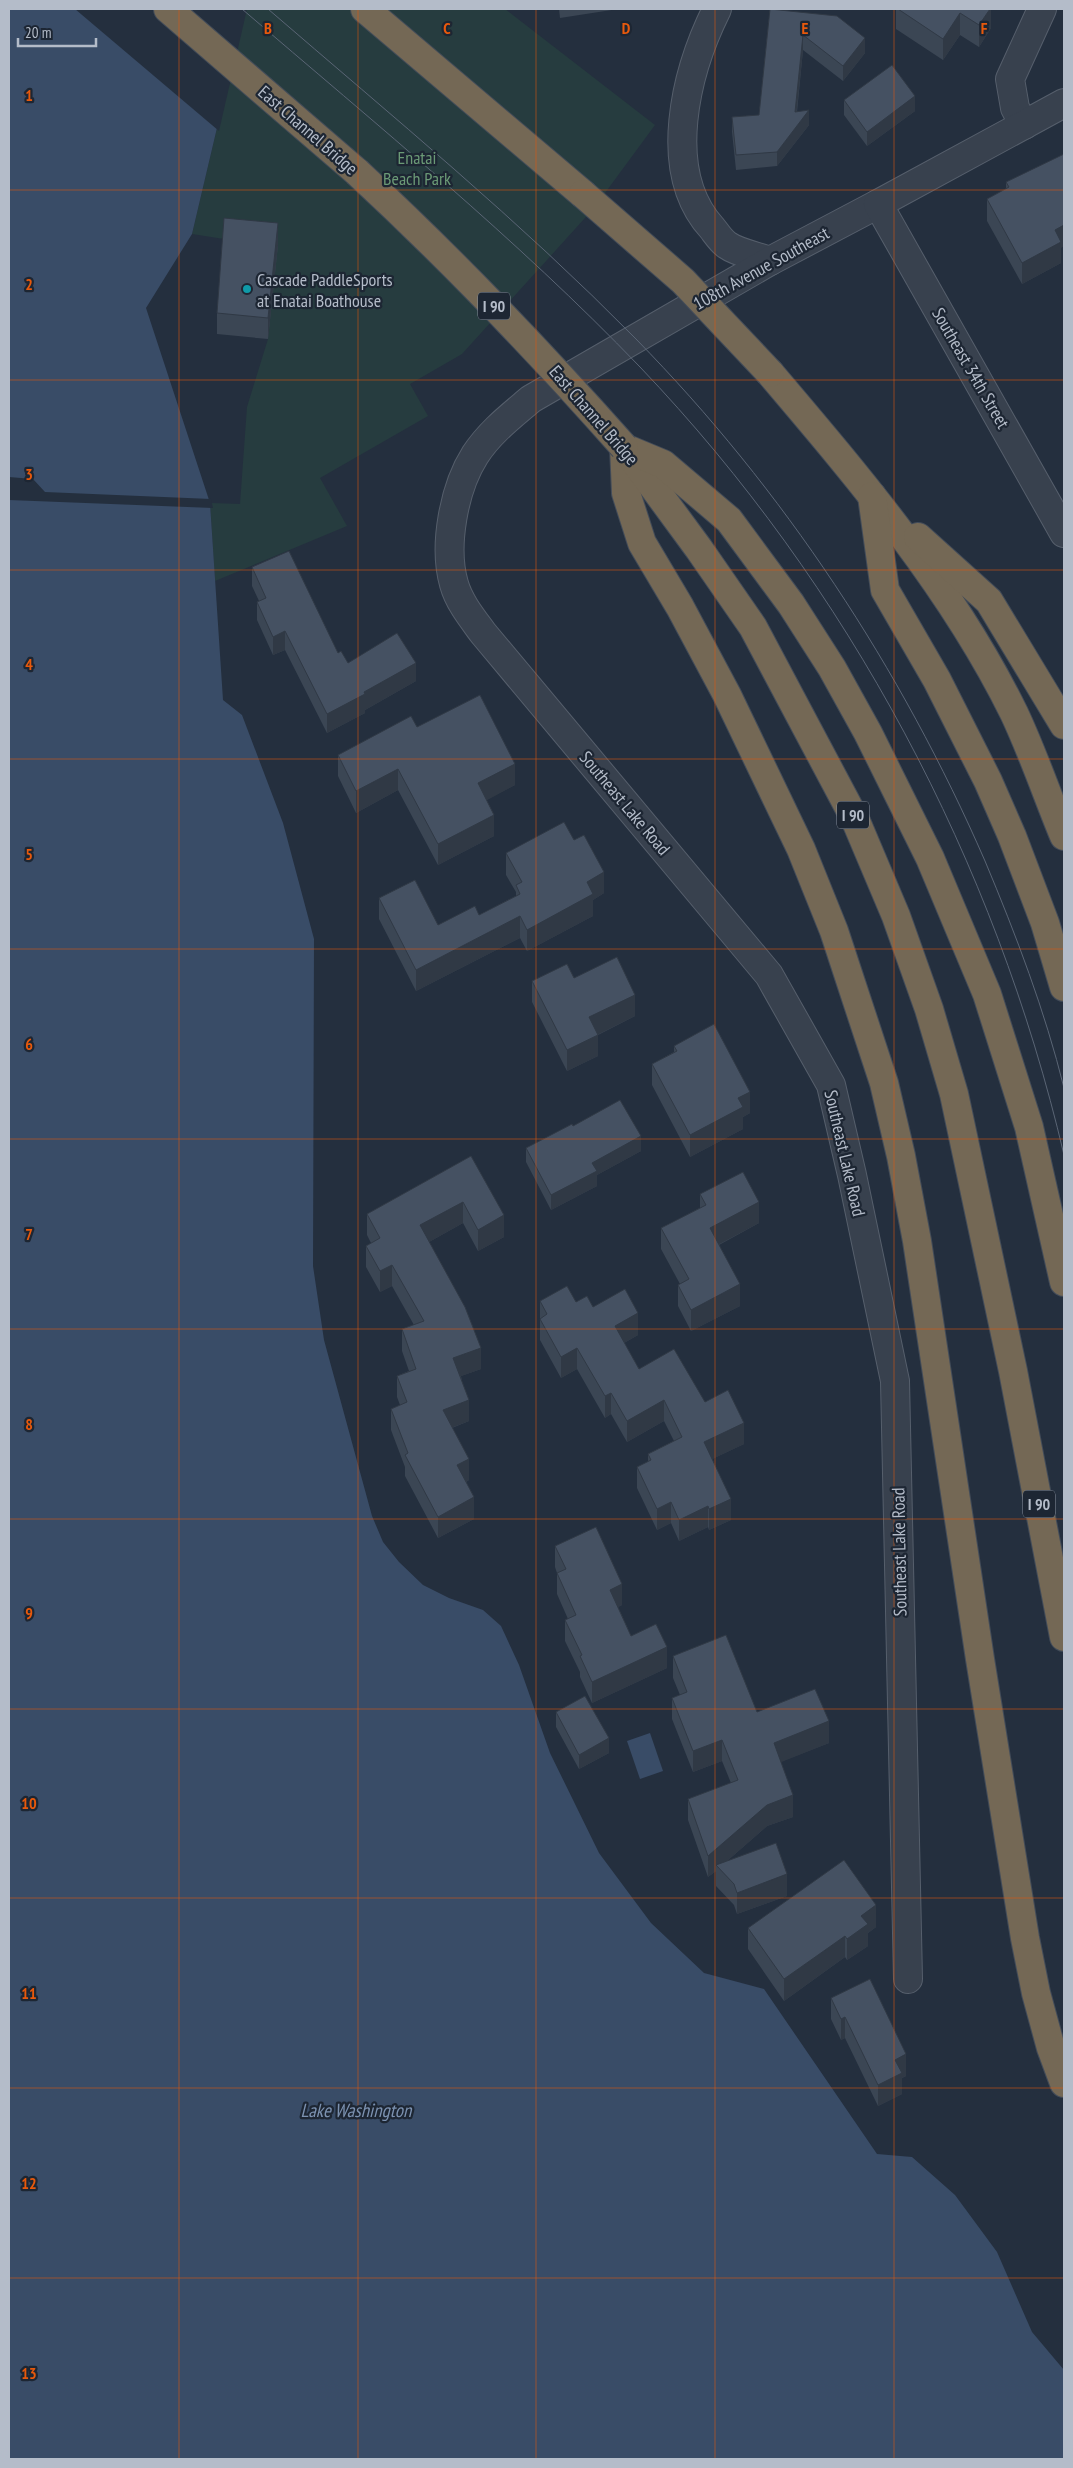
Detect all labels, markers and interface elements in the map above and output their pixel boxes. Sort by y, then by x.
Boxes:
scale bar [18,15,95,47]
text: B [264,18,272,38]
text: C [443,18,451,38]
text: D [622,18,631,38]
text: E [802,18,809,38]
text: F [981,18,988,38]
text: 20 m [25,23,51,42]
street label: East Channel Bridge [253,80,363,180]
text: 1 [25,85,33,105]
park label: Enatai Beach Park [383,146,451,190]
street label: 108th Avenue Southeast [689,221,833,315]
place label: Cascade PaddleSports at Enatai Boathouse [257,268,393,312]
text: 2 [25,274,33,294]
marker: Cascade PaddleSports at Enatai Boathouse [241,283,253,295]
road number: I 90 [478,292,510,320]
street label: Southeast 34th Street [927,303,1015,433]
street label: East Channel Bridge [544,360,644,470]
text: 3 [25,464,33,484]
text: 4 [25,654,33,674]
street label: Southeast Lake Road [575,746,675,860]
road number: I 90 [837,802,869,828]
text: 5 [25,844,33,864]
text: 6 [25,1034,33,1054]
street label: Southeast Lake Road [819,1088,871,1218]
text: 7 [25,1224,33,1244]
text: 8 [25,1414,33,1434]
street label: Southeast Lake Road [886,1487,912,1617]
road number: I 90 [1023,1490,1055,1518]
text: 9 [25,1603,33,1623]
text: 10 [21,1793,37,1813]
text: 11 [21,1983,37,2003]
water label: Lake Washington [301,2098,413,2122]
text: 12 [21,2173,37,2193]
text: 13 [21,2363,37,2383]

